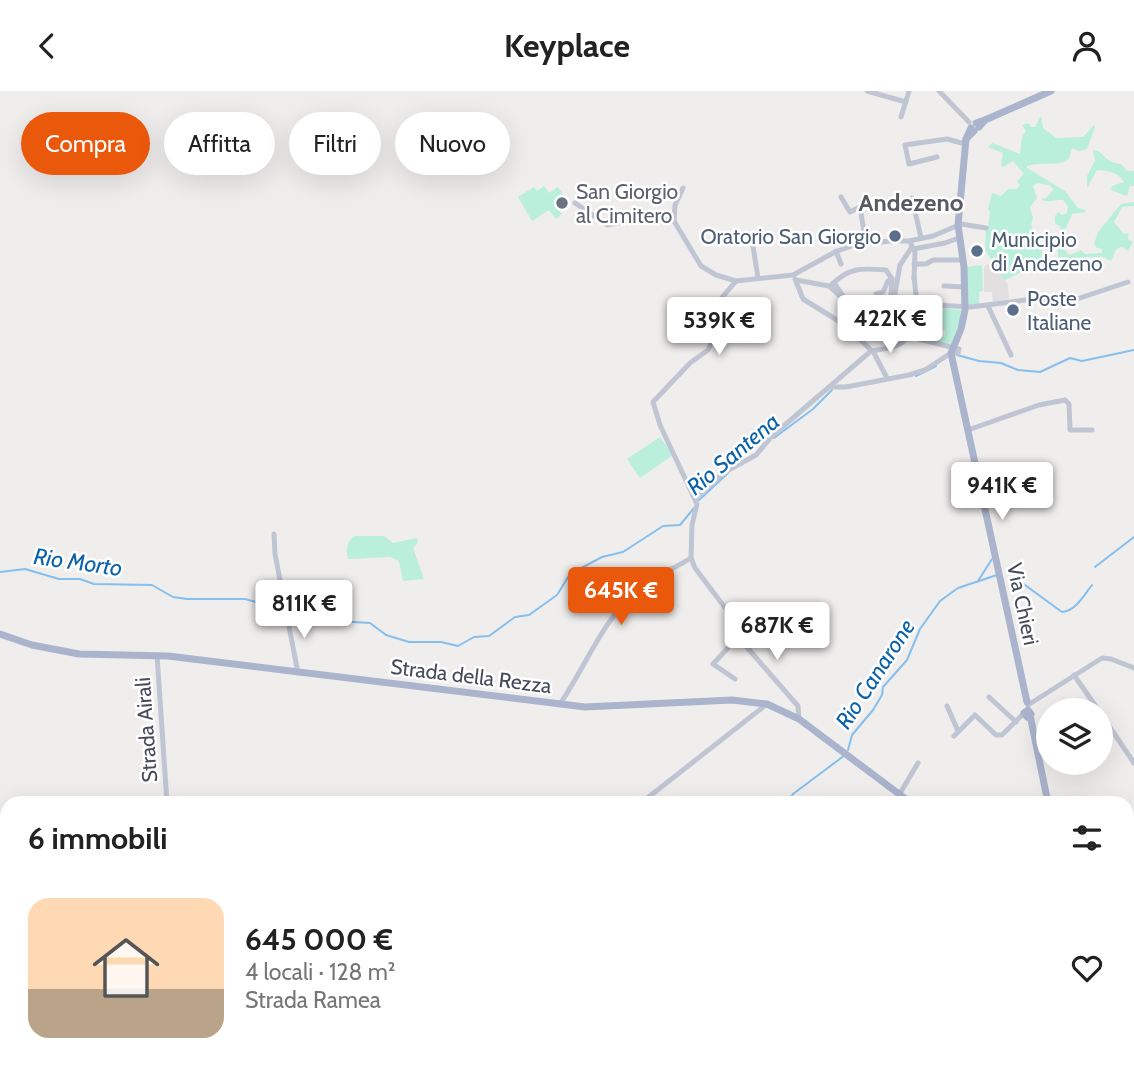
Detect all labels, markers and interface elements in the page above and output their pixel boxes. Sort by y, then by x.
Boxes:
text: Keyplace [504,26,630,65]
icon: back [28,27,66,65]
icon: person [1068,27,1106,65]
chip: Compra [21,112,150,175]
chip: Affitta [164,112,275,175]
chip: Filtri [289,112,381,175]
chip: Nuovo [395,112,510,175]
place label: San Giorgio al Cimitero [576,179,678,228]
district label: Andezeno [859,188,964,217]
marker: San Giorgio al Cimitero [554,195,570,211]
place label: Oratorio San Giorgio [701,224,881,249]
place label: Municipio di Andezeno [991,227,1103,276]
marker: Oratorio San Giorgio [887,228,903,244]
marker: Municipio di Andezeno [969,243,985,259]
place label: Poste Italiane [1027,286,1092,335]
pin: 422K € [833,295,947,355]
pin: 539K € [662,297,776,357]
marker: Poste Italiane [1005,302,1021,318]
text: 422K € [854,304,926,332]
text: 539K € [683,306,755,334]
water label: Rio Santena [681,407,785,501]
pin: 941K € [945,463,1059,522]
text: 941K € [967,471,1037,499]
water label: Rio Morto [32,542,124,582]
street label: Via Chieri [1002,561,1044,647]
pin: 645K € [564,567,678,627]
text: 645K € [584,576,658,604]
pin: 811K € [247,581,361,640]
text: 811K € [271,589,337,617]
pin: 687K € [720,603,834,662]
text: 687K € [741,611,813,639]
water label: Rio Canarone [829,614,921,734]
street label: Strada della Rezza [389,654,553,698]
street label: Strada Airali [130,677,162,783]
map controls [1036,698,1113,775]
button: layers [1036,698,1113,775]
icon: filters [1068,819,1106,857]
text: 6 immobili [28,820,167,857]
text: 645 000 € [245,921,393,958]
icon: home [84,926,168,1010]
icon: heart [1068,949,1106,987]
text: 4 locali · 128 m² [245,958,396,986]
text: Strada Ramea [245,986,381,1014]

